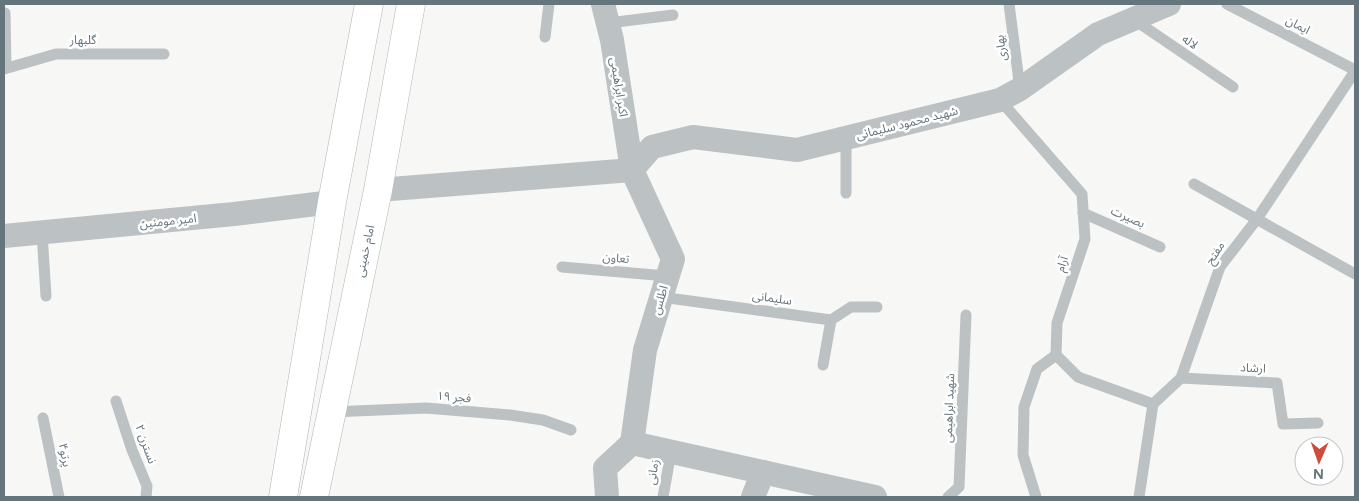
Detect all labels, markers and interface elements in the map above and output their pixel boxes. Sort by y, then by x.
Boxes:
street label: ایمان [1284,13,1312,37]
street label: لاله [1179,32,1201,52]
street label: گلبهار [69,33,97,47]
street label: بهاری [992,34,1010,62]
street label: اکبر ابراهیمی [607,56,631,118]
street label: شهید محمود سلیمانی [855,104,959,142]
street label: بصیرت [1109,203,1147,231]
street label: امیر مومنین [139,211,197,231]
street label: امام خمینی [353,224,379,279]
street label: مفتح [1202,239,1229,268]
street label: تعاون [602,250,630,266]
street label: آرام [1053,254,1073,274]
street label: اطلس [649,284,671,316]
street label: سلیمانی [751,288,793,308]
street label: ارشاد [1240,360,1266,376]
street label: شهید ابراهیمی [941,373,957,443]
street label: فجر ۱۹ [436,389,472,405]
street label: نسترن ۲ [132,422,160,466]
north arrow [1294,436,1344,486]
street label: پرتو۴ [55,442,74,468]
street label: زمانی [644,458,662,486]
text: N [1313,465,1324,482]

